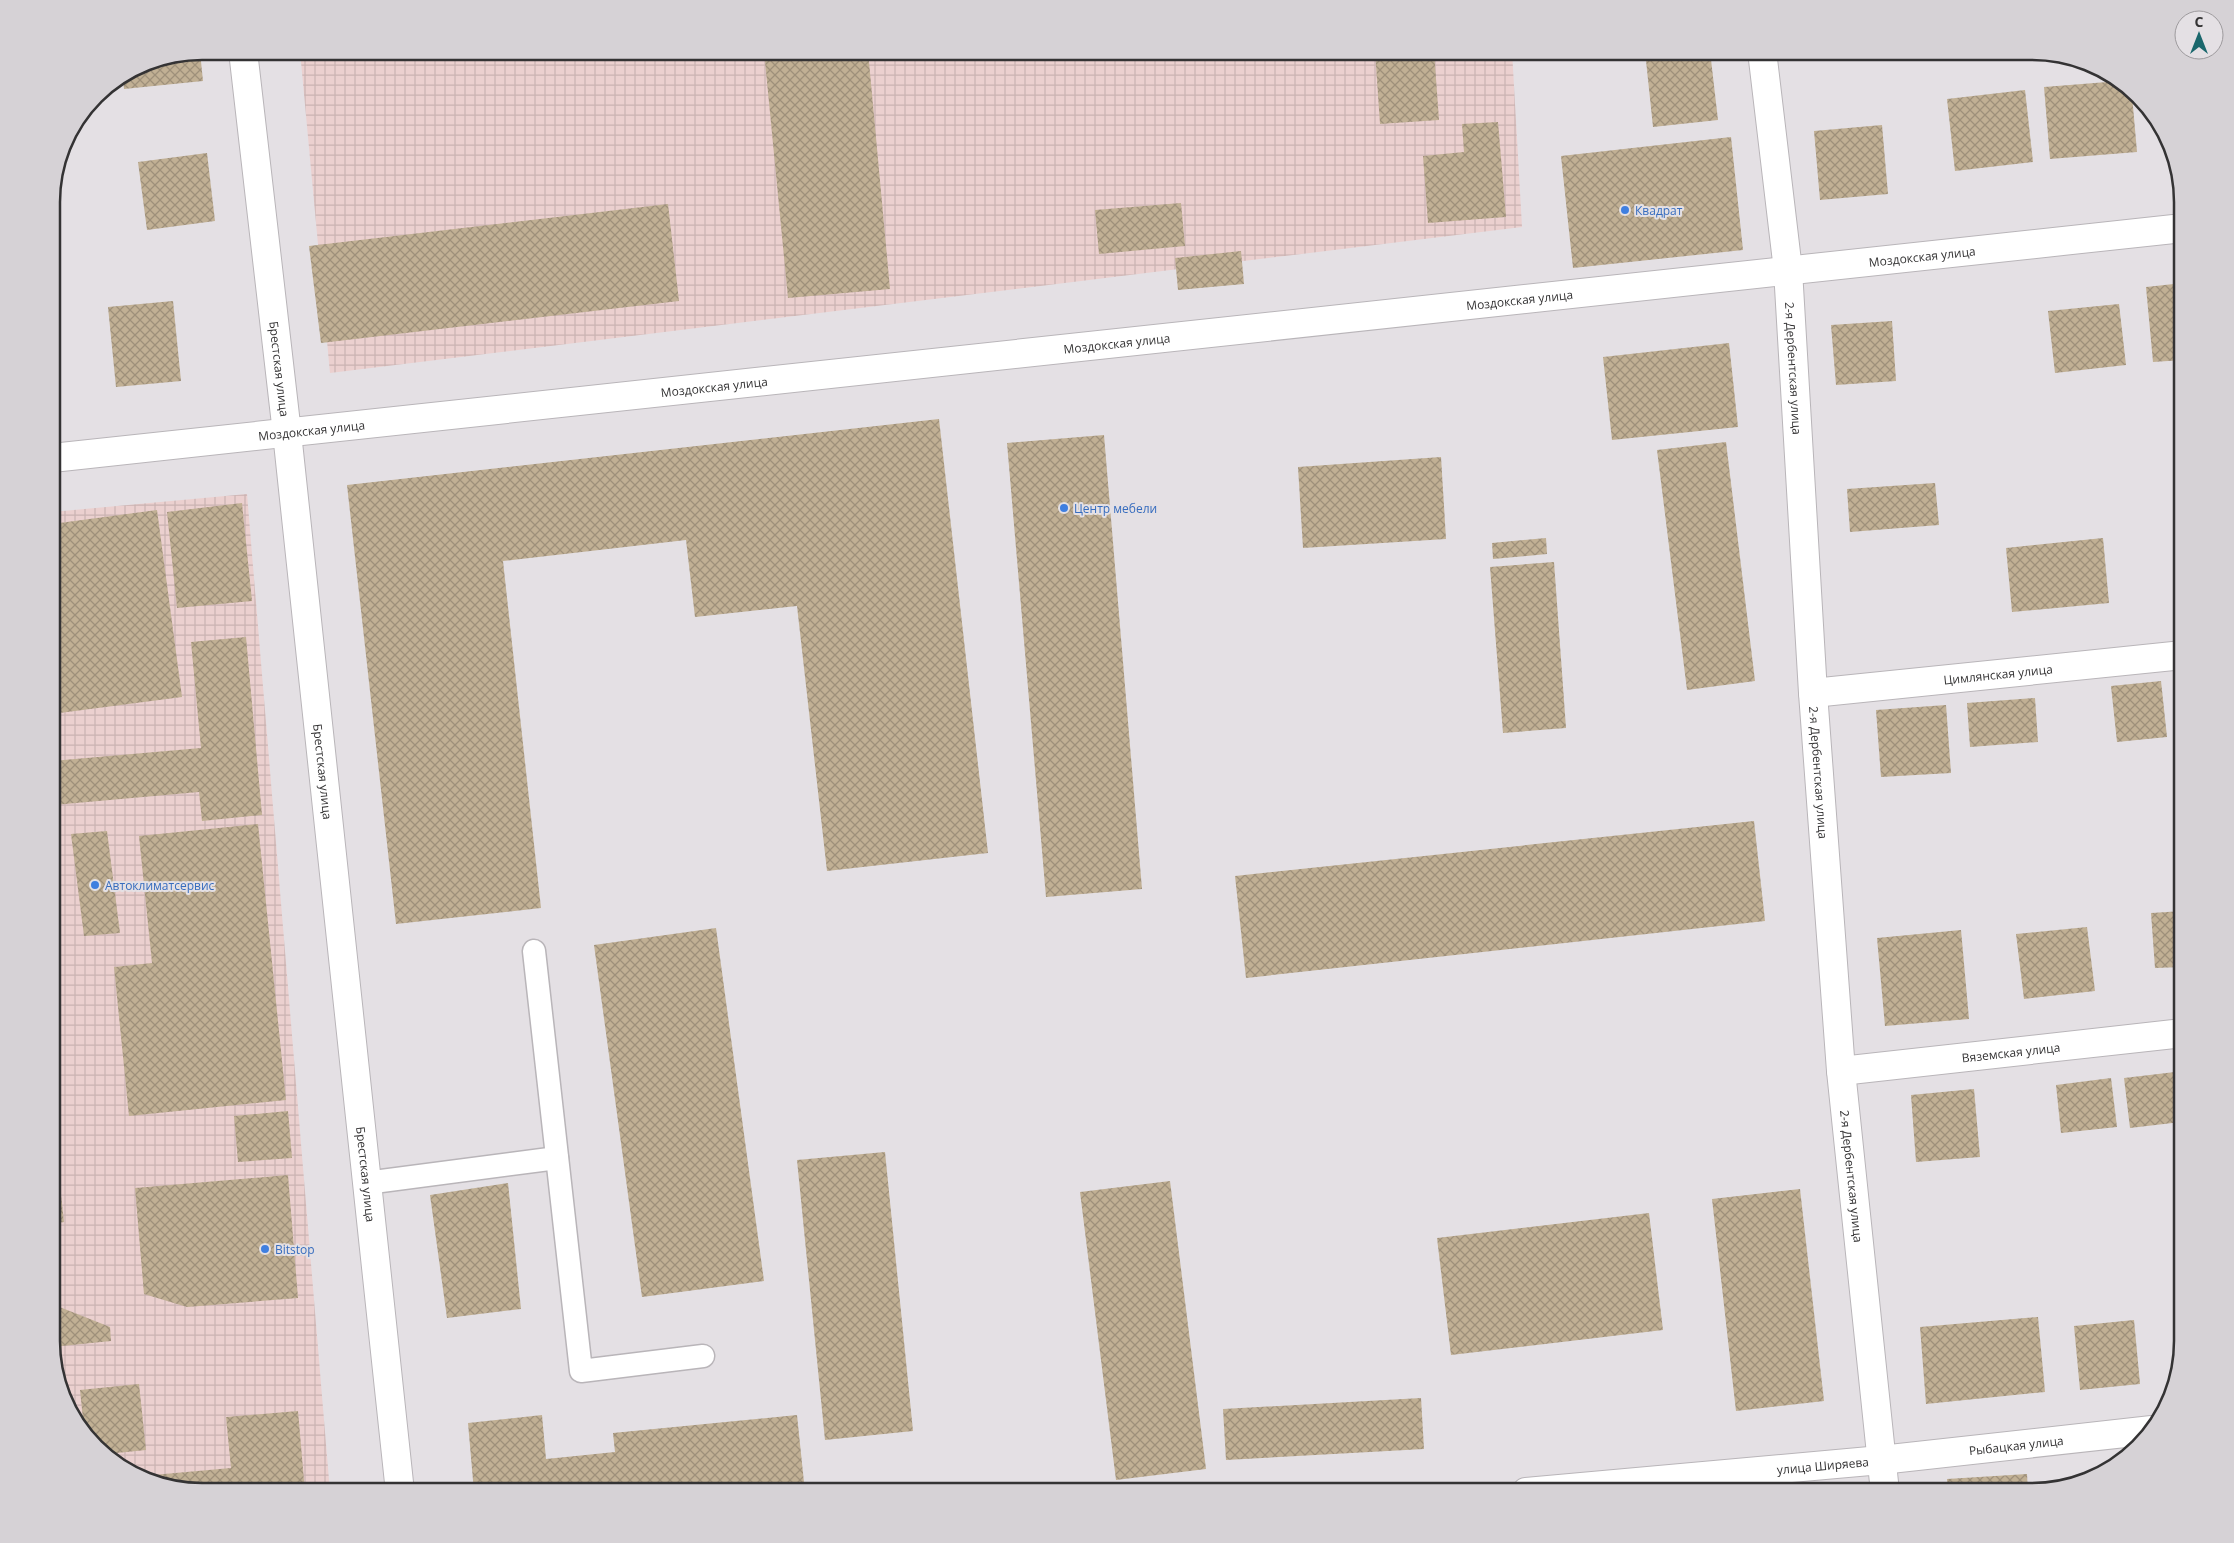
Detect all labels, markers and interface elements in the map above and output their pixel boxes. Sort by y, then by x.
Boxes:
north arrow [2174,10,2224,60]
text: С [2195,12,2204,31]
place label: Квадрат [1635,202,1683,219]
marker: Квадрат [1619,204,1631,216]
street label: Моздокская улица [1868,242,1976,270]
street label: Моздокская улица [1465,285,1574,314]
street label: 2-я Дербентская улица [1781,301,1806,435]
street label: Брестская улица [266,320,294,418]
street label: Моздокская улица [1063,329,1171,357]
street label: Моздокская улица [660,372,768,401]
street label: Моздокская улица [257,416,366,444]
place label: Центр мебели [1074,500,1157,517]
marker: Центр мебели [1058,502,1070,514]
street label: Цимлянская улица [1943,660,2053,688]
street label: 2-я Дербентская улица [1805,706,1832,840]
street label: Брестская улица [310,723,337,820]
place label: Автоклиматсервис [105,877,215,894]
marker: Автоклиматсервис [89,879,101,891]
street label: Вяземская улица [1961,1038,2061,1066]
street label: 2-я Дербентская улица [1837,1109,1867,1243]
street label: Брестская улица [353,1126,380,1223]
place label: Bitstop [275,1241,315,1258]
marker: Bitstop [259,1243,271,1255]
street label: Рыбацкая улица [1968,1431,2064,1459]
street label: улица Ширяева [1776,1453,1869,1478]

